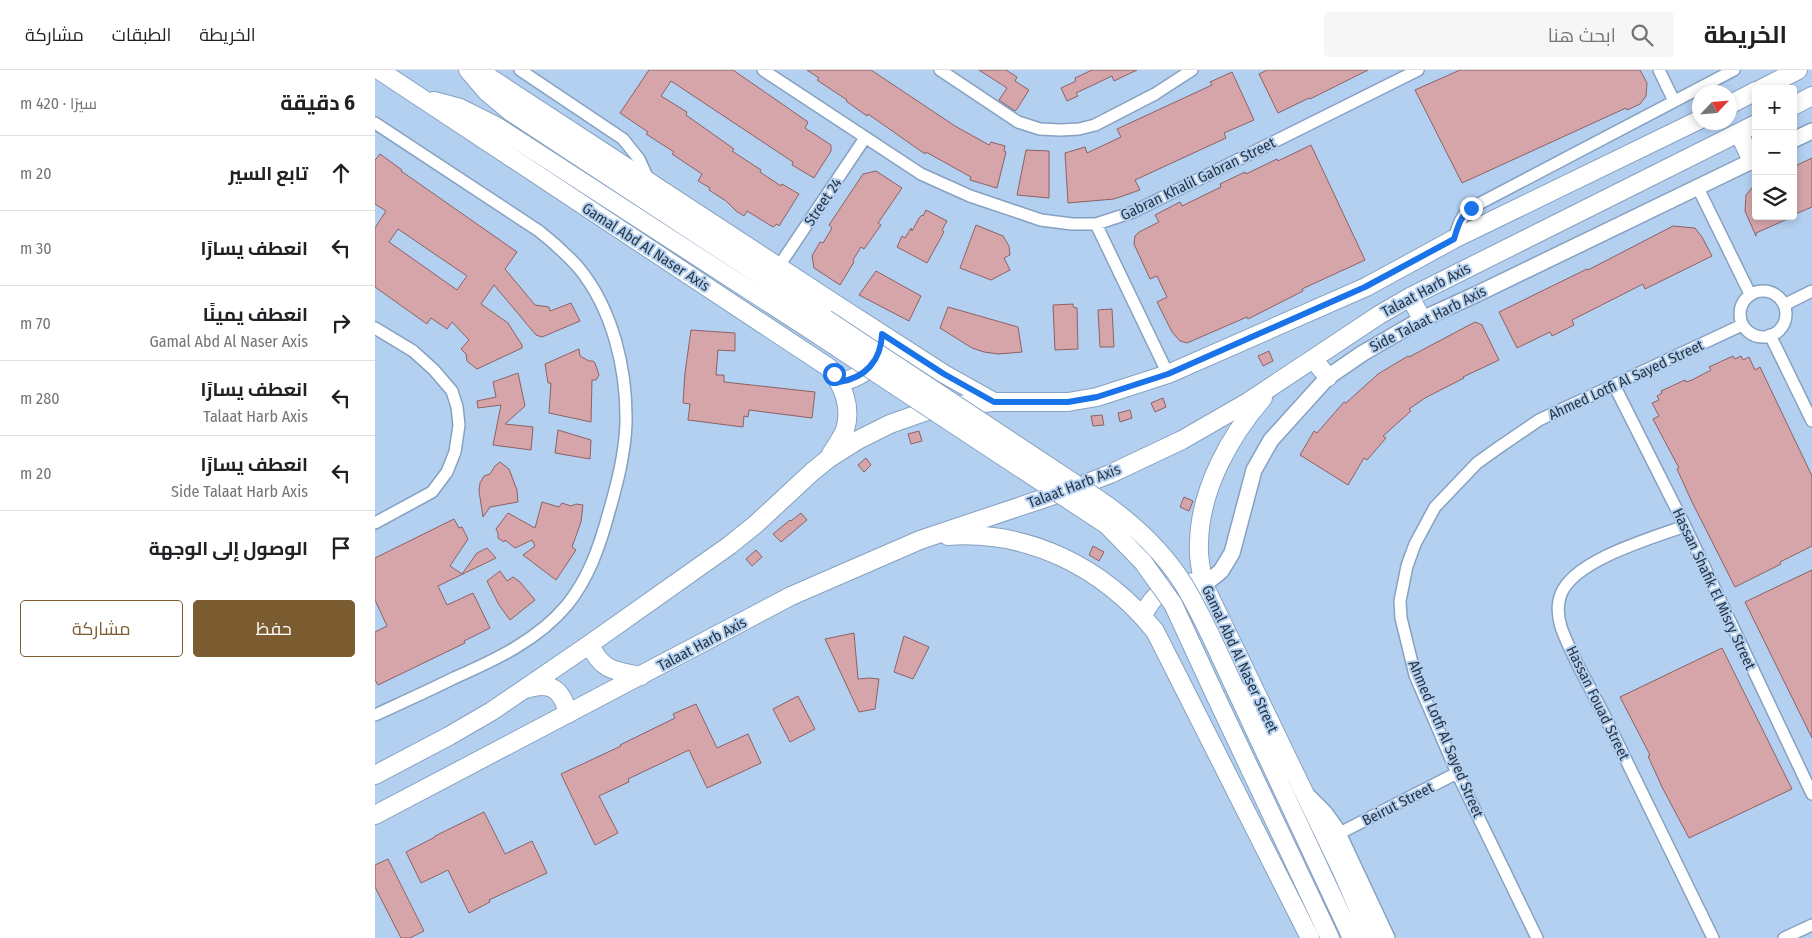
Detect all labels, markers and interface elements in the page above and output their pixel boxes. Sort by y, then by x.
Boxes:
search box [1324,12,1674,57]
icon: search [1628,21,1656,49]
text: الخريطة [1704,21,1787,49]
text: مشاركة [25,24,84,46]
text: الطبقات [112,24,171,46]
text: الخريطة [199,24,256,46]
text: ابحث هنا [1548,24,1616,47]
north arrow [1692,85,1737,130]
map controls [1752,85,1797,220]
button: + [1752,85,1797,130]
text: 6 دقيقة [280,90,355,116]
text: سيرًا · 420 m [20,94,97,113]
button: − [1752,130,1797,175]
street label: Gabran Khalil Gabran Street [1118,134,1278,224]
icon: ahead [327,159,355,187]
text: تابع السير [229,162,308,185]
text: 20 m [20,164,51,183]
street label: Street 24 [800,175,846,229]
button: layers [1752,175,1797,220]
route end [1460,197,1483,220]
street label: Gamal Abd Al Naser Axis [579,199,713,295]
icon: left [327,234,355,262]
text: انعطف يسارًا [200,237,308,260]
text: 30 m [20,239,52,258]
street label: Talaat Harb Axis [1378,259,1474,321]
street label: Side Talaat Harb Axis [1367,282,1489,356]
text: انعطف يمينًا [203,303,308,326]
icon: right [327,309,355,337]
text: 70 m [20,314,51,333]
text: Gamal Abd Al Naser Axis [150,332,308,351]
street label: Ahmed Lotfi Al Sayed Street [1546,336,1707,424]
route start [823,363,846,386]
text: انعطف يسارًا [200,378,308,401]
icon: left [327,384,355,412]
text: 280 m [20,389,59,408]
text: Talaat Harb Axis [203,407,308,426]
text: انعطف يسارًا [200,453,308,476]
icon: left [327,459,355,487]
street label: Talaat Harb Axis [1025,460,1123,512]
text: 20 m [20,464,51,483]
text: Side Talaat Harb Axis [171,482,308,501]
street label: Hassan Shafik El Misry Street [1669,505,1759,673]
icon: arrive [327,534,355,562]
text: الوصول إلى الوجهة [149,537,308,560]
street label: Gamal Abd Al Naser Street [1198,582,1282,736]
button: مشاركة [20,600,183,657]
button: حفظ [193,600,355,657]
street label: Talaat Harb Axis [654,613,750,675]
street label: Hassan Fouad Street [1562,643,1634,763]
street label: Ahmed Lotfi Al Sayed Street [1405,658,1487,820]
street label: Beirut Street [1359,778,1437,830]

